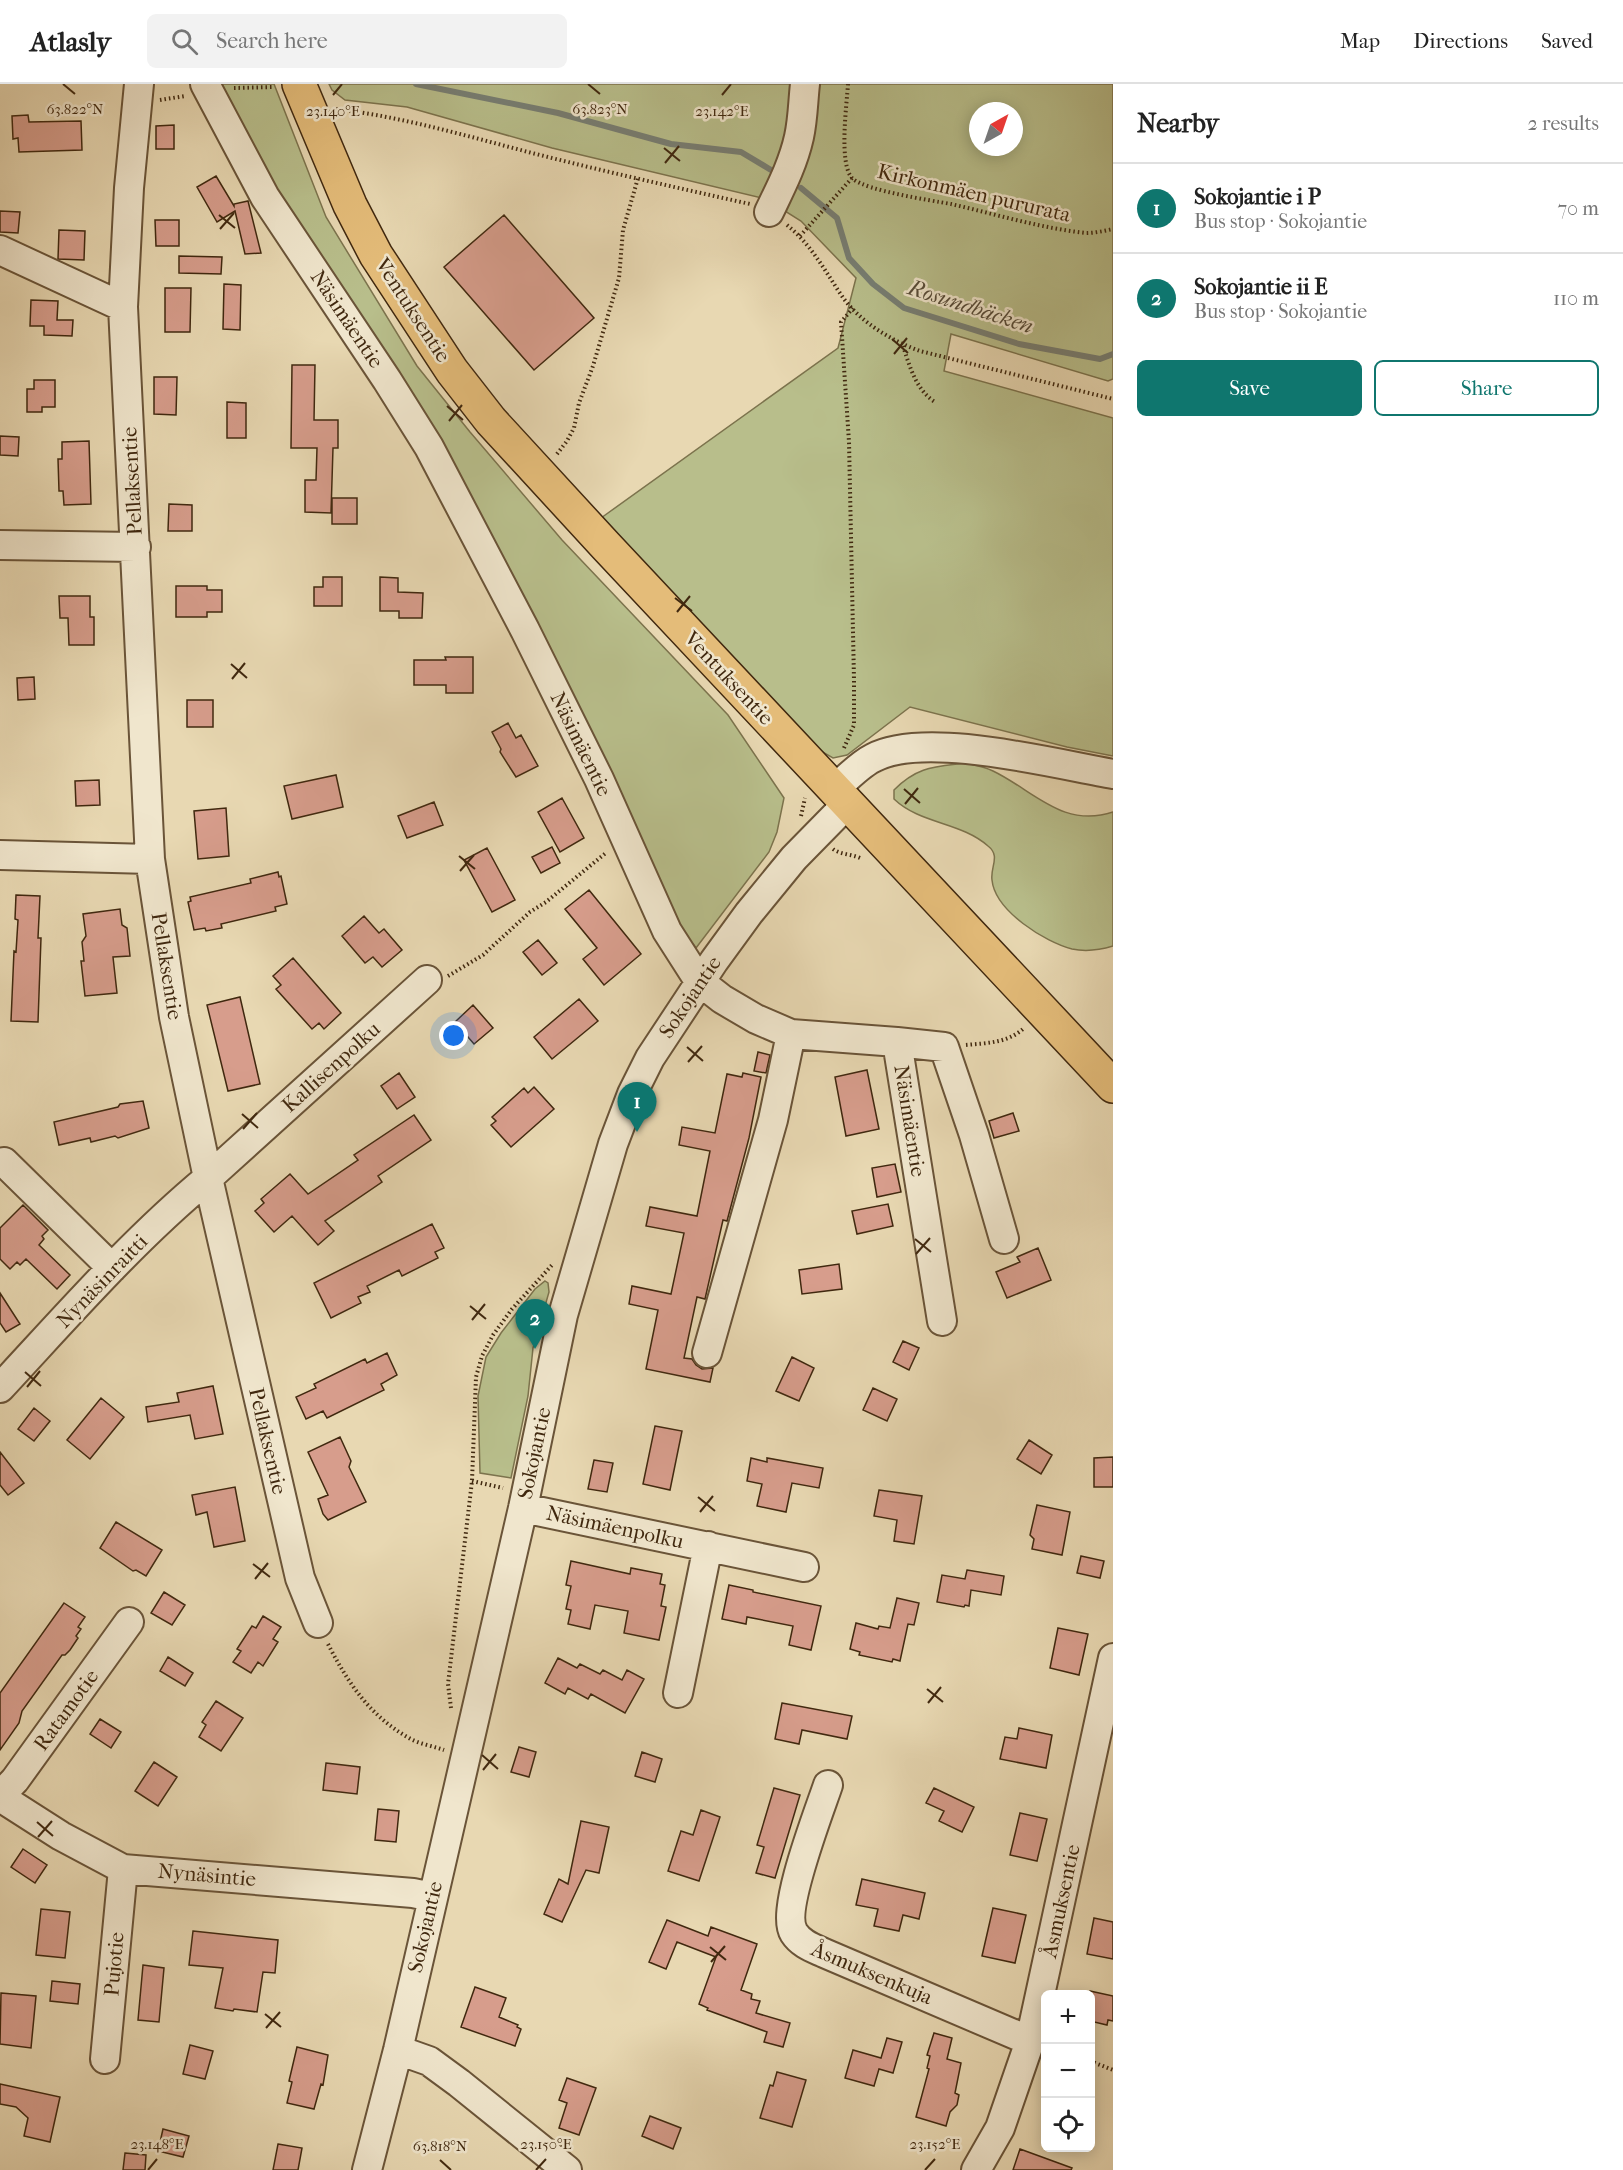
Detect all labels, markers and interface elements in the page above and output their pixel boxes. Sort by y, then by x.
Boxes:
search box [147,14,567,68]
text: Atlasly [30,25,111,58]
icon: search [168,25,201,58]
text: Search here [216,28,328,54]
text: Map [1340,29,1380,53]
text: Directions [1413,29,1508,53]
text: Saved [1541,29,1593,53]
text: 63.822°N [47,100,104,118]
text: 63.823°N [572,100,628,118]
text: 23.140°E [306,102,360,120]
text: 23.142°E [695,102,749,120]
north arrow [969,102,1023,156]
text: Nearby [1137,108,1219,139]
text: 2 results [1528,112,1599,135]
street label: Kirkonmäen pururata [875,159,1073,227]
text: Sokojantie i P [1194,184,1321,210]
text: 1 [1153,197,1160,220]
text: 70 m [1557,197,1599,220]
text: Bus stop · Sokojantie [1194,210,1367,233]
street label: Ventuksentie [370,253,456,366]
street label: Näsimäentie [305,266,389,372]
water label: Rosundbäcken [903,274,1036,339]
text: Sokojantie ii E [1194,274,1328,300]
text: 2 [1151,287,1162,310]
text: 110 m [1553,287,1599,310]
text: Bus stop · Sokojantie [1194,300,1367,323]
button: Save [1137,360,1362,416]
button: Share [1374,360,1599,416]
street label: Pellaksentie [117,426,147,536]
street label: Ventuksentie [679,626,778,730]
street label: Näsimäentie [545,688,617,800]
street label: Pellaksentie [147,910,187,1022]
street label: Sokojantie [654,952,726,1042]
street label: Kallisenpolku [277,1017,385,1117]
your location [439,1021,468,1050]
street label: Näsimäentie [889,1063,931,1179]
pin: 1 [618,1082,656,1132]
street label: Nynäsinraitti [51,1229,153,1333]
pin: 2 [516,1300,554,1349]
street label: Pellaksentie [244,1385,292,1497]
street label: Sokojantie [513,1405,555,1501]
street label: Näsimäenpolku [544,1501,686,1553]
street label: Ratamotie [29,1665,103,1755]
street label: Åsmuksentie [1037,1842,1085,1961]
street label: Nynäsintie [157,1859,257,1891]
street label: Sokojantie [403,1879,447,1975]
street label: Pujotie [99,1931,129,1997]
street label: Åsmuksenkuja [807,1936,936,2009]
map controls [1041,1990,1095,2152]
button: + [1041,1990,1095,2044]
button: − [1041,2044,1095,2098]
button: locate [1041,2098,1095,2152]
text: 23.148°E [130,2135,184,2153]
text: 23.150°E [520,2135,572,2153]
text: 23.152°E [910,2135,960,2153]
text: 63.818°N [413,2137,468,2155]

